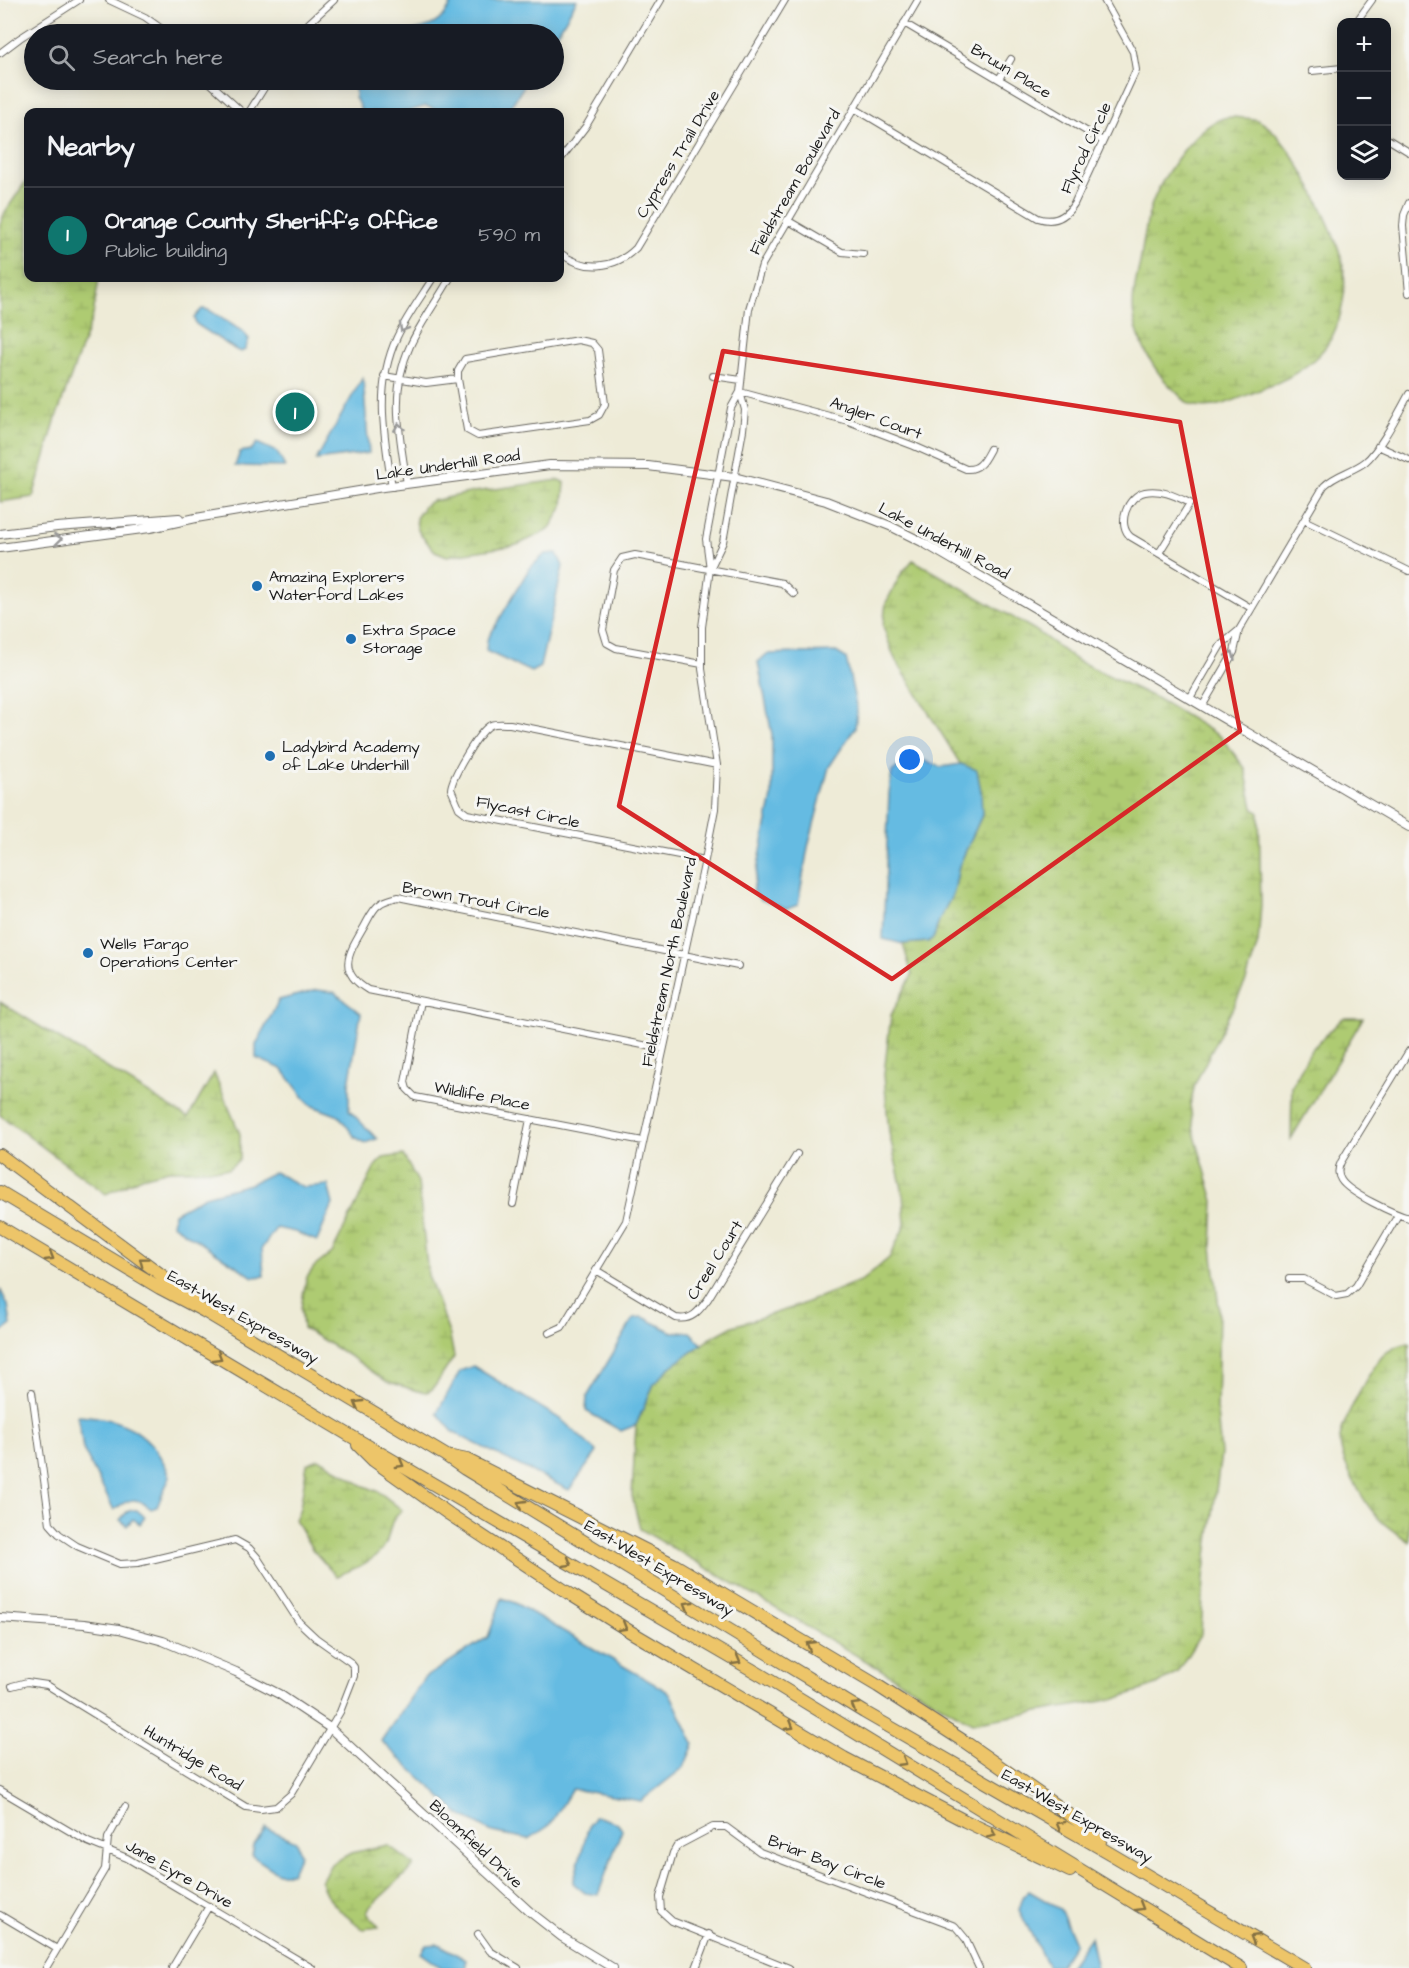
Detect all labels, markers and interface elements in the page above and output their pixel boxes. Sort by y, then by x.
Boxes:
map controls [1337,18,1391,180]
button: + [1337,18,1391,72]
search box [24,24,564,90]
street label: Bruun Place [967,38,1056,104]
icon: search [45,41,78,74]
text: Search here [93,42,223,73]
button: − [1337,72,1391,126]
street label: Cypress Trail Drive [631,86,726,223]
street label: Flyrod Circle [1055,98,1118,198]
street label: Fieldstream Boulevard [744,105,846,259]
button: layers [1337,126,1391,180]
text: Nearby [48,129,135,165]
text: Orange County Sheriff's Office [105,206,438,237]
text: 1 [66,221,69,249]
text: 590 m [478,221,540,249]
text: Public building [105,237,227,265]
one-way arrow [398,322,410,332]
pin: 1 [276,390,314,434]
street label: Angler Court [826,391,926,446]
one-way arrow [393,422,405,431]
street label: Lake Underhill Road [375,444,521,486]
street label: Lake Underhill Road [875,497,1013,585]
one-way arrow [53,534,62,546]
place label: Amazing Explorers Waterford Lakes [269,566,405,606]
marker: Amazing Explorers Waterford Lakes [250,579,264,593]
place label: Extra Space Storage [363,619,456,660]
marker: Extra Space Storage [344,632,358,646]
one-way arrow [1224,650,1236,661]
place label: Ladybird Academy of Lake Underhill [282,736,420,776]
your location [895,745,924,774]
marker: Ladybird Academy of Lake Underhill [263,749,277,763]
street label: Flycast Circle [474,790,582,835]
street label: Fieldstream North Boulevard [636,855,702,1069]
street label: Brown Trout Circle [401,876,552,924]
place label: Wells Fargo Operations Center [100,933,238,973]
marker: Wells Fargo Operations Center [81,946,95,960]
street label: Wildlife Place [432,1076,532,1116]
street label: Creel Court [682,1215,748,1304]
one-way arrow [44,1250,54,1261]
one-way arrow [138,1257,149,1268]
street label: East-West Expressway [163,1265,323,1370]
one-way arrow [212,1349,222,1361]
one-way arrow [354,1400,364,1412]
one-way arrow [394,1457,404,1469]
one-way arrow [517,1499,527,1511]
street label: East-West Expressway [580,1515,738,1622]
one-way arrow [562,1555,572,1567]
one-way arrow [684,1601,694,1613]
one-way arrow [617,1619,627,1631]
one-way arrow [806,1641,816,1653]
one-way arrow [730,1654,741,1665]
one-way arrow [851,1702,861,1714]
one-way arrow [784,1719,794,1730]
street label: Huntridge Road [139,1720,247,1797]
one-way arrow [897,1755,907,1767]
street label: East-West Expressway [997,1764,1157,1869]
street label: Bloomfield Drive [424,1795,528,1893]
one-way arrow [1056,1821,1066,1832]
one-way arrow [985,1827,996,1838]
street label: Briar Bay Circle [765,1829,889,1896]
street label: Jane Eyre Drive [121,1834,237,1915]
one-way arrow [1134,1900,1144,1912]
one-way arrow [1250,1934,1260,1946]

